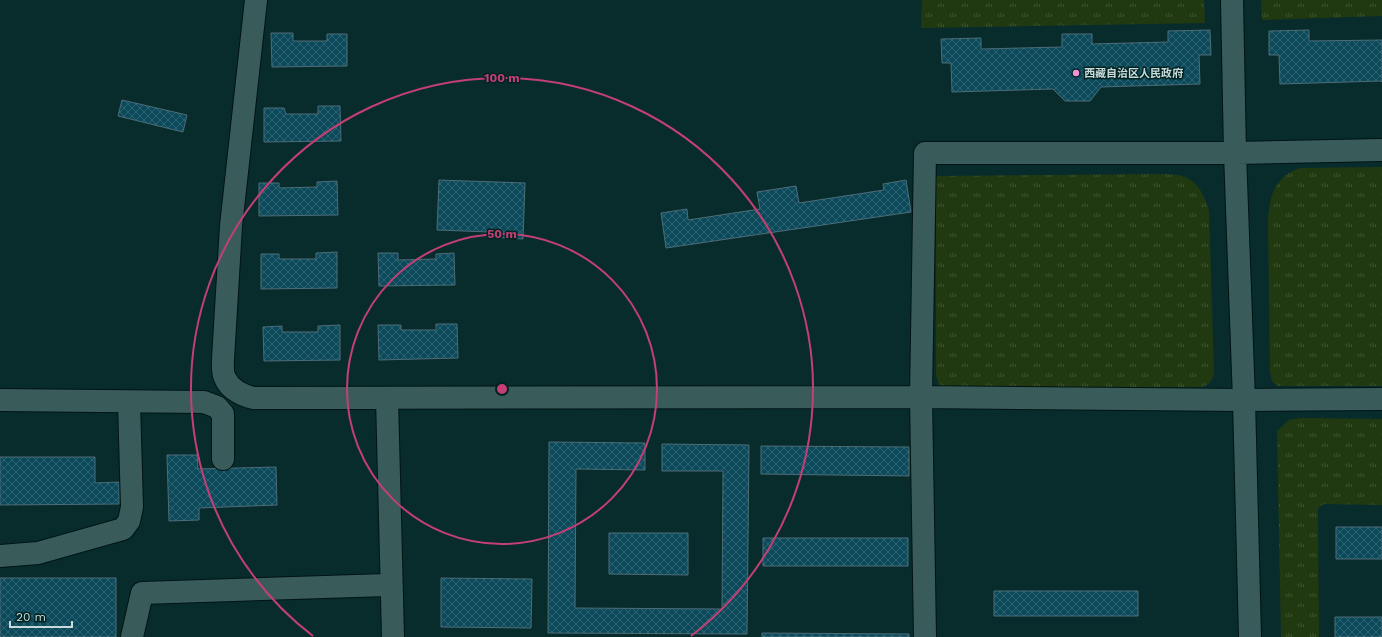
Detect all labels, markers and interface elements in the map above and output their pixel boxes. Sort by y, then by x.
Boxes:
place label: 西藏自治区人民政府 [1084,67,1183,80]
marker: 西藏自治区人民政府 [1071,68,1081,78]
text: 100 m [484,71,520,85]
text: 50 m [487,227,517,241]
centre of rings [495,382,509,396]
scale bar [10,603,72,629]
text: 20 m [16,610,46,624]

